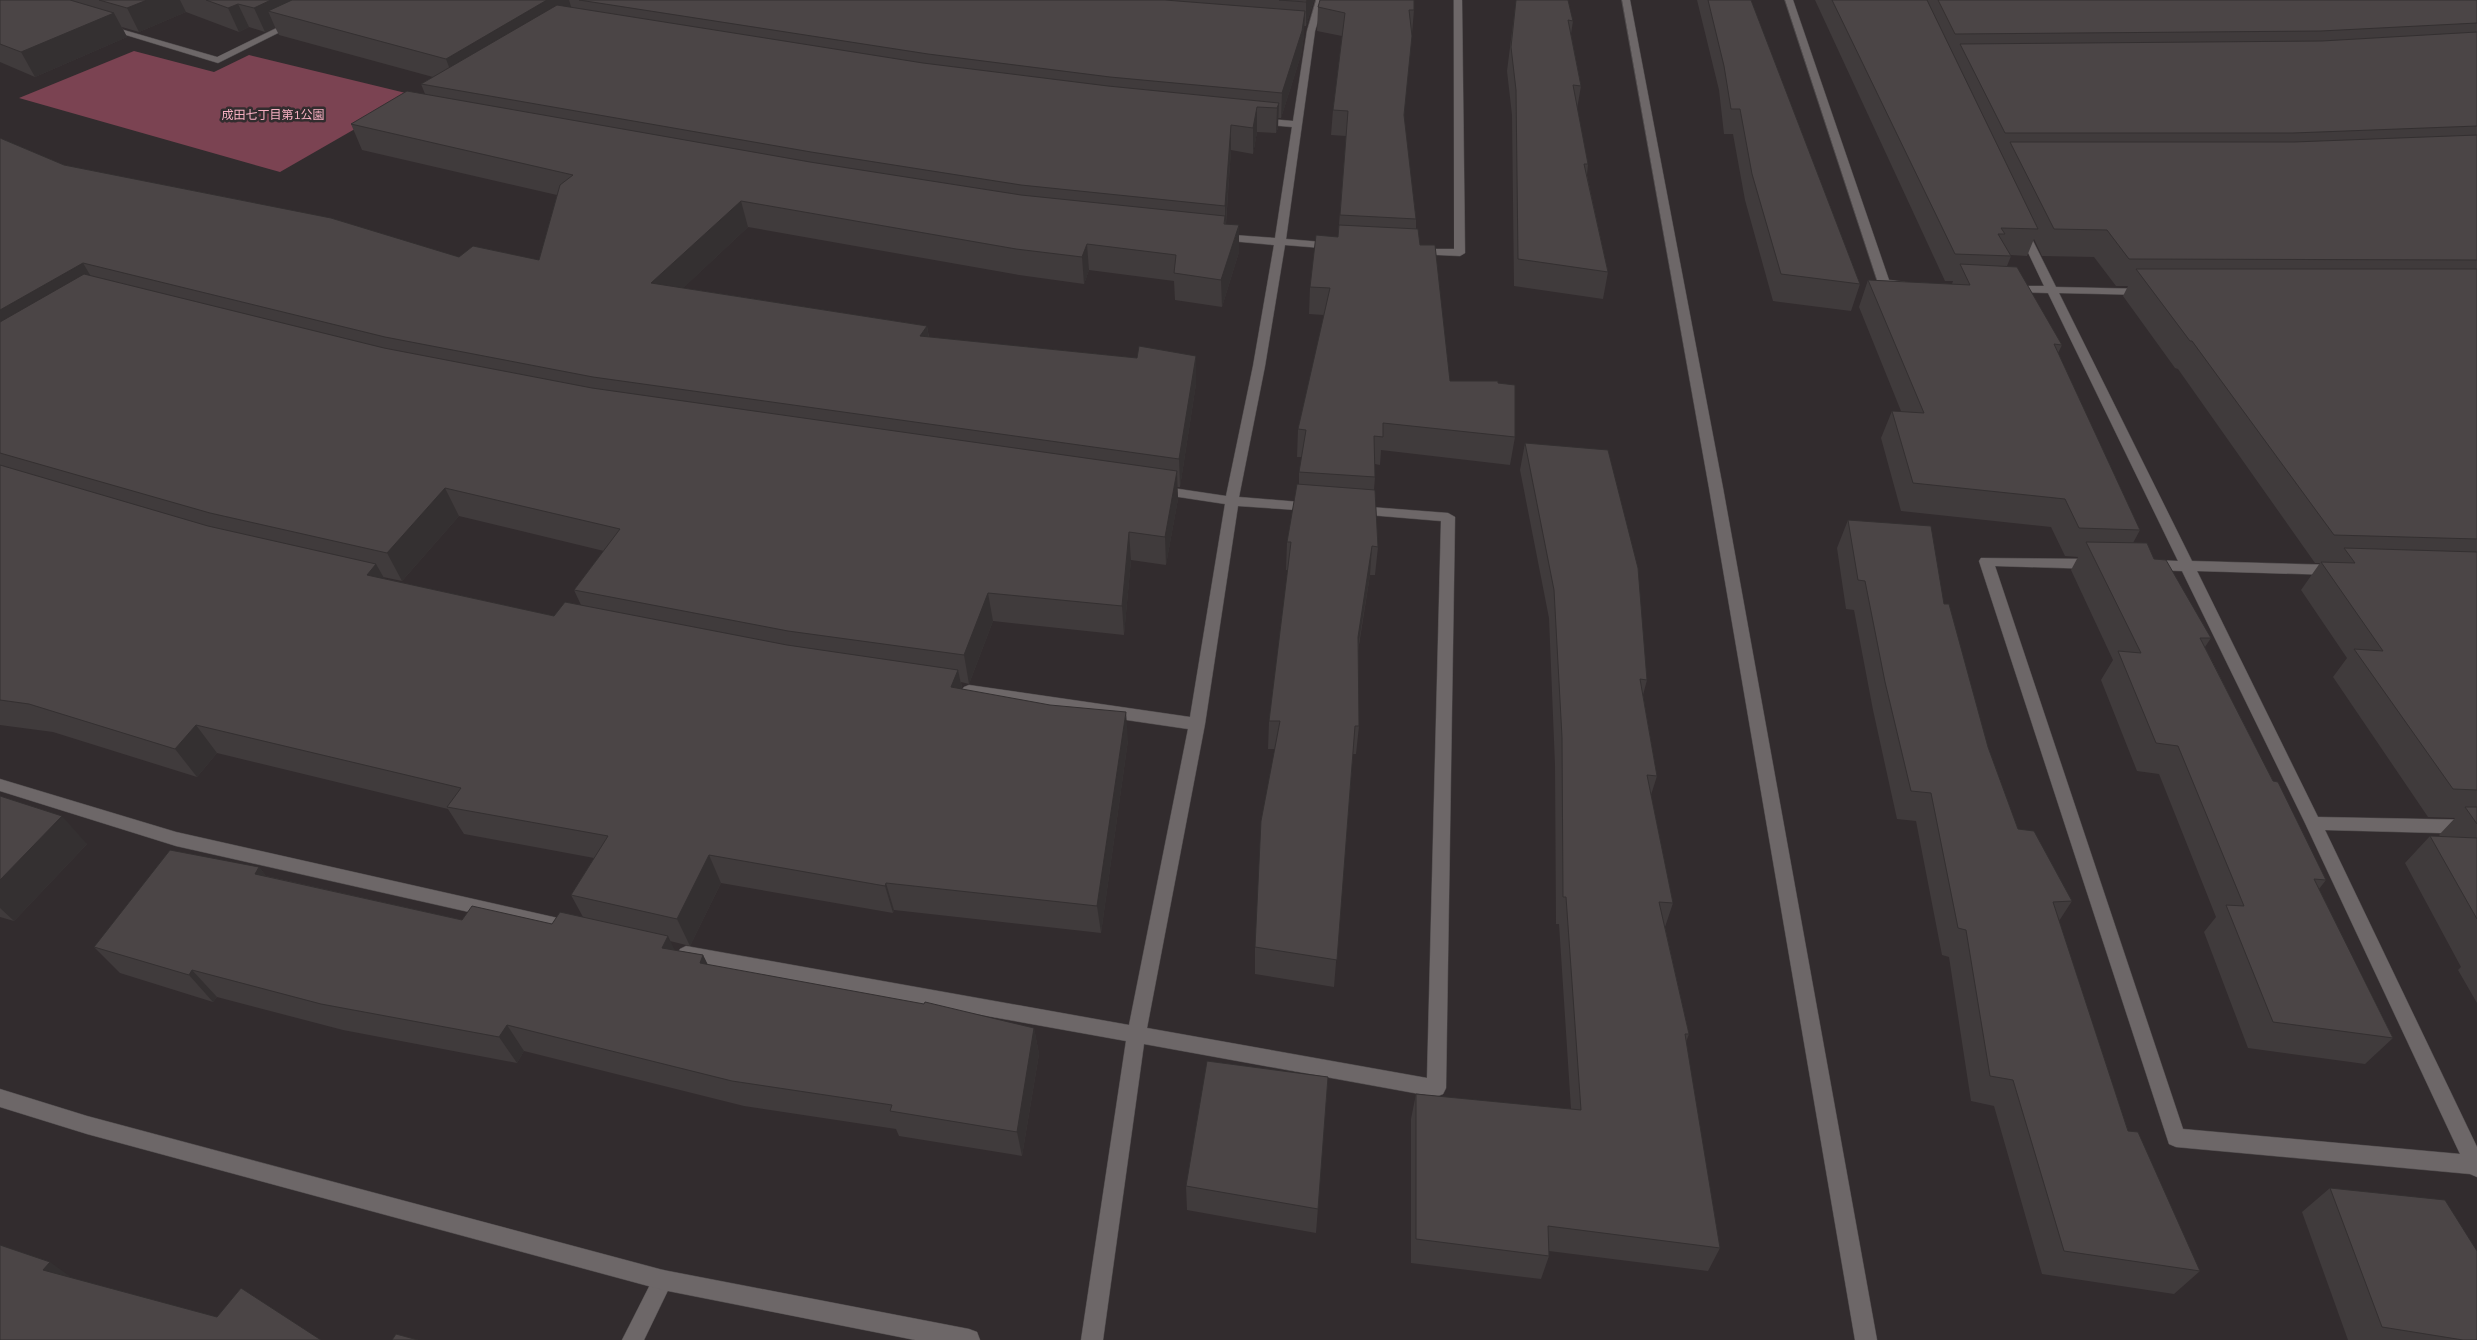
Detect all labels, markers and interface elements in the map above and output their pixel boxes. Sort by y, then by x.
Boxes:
park label: 成田七丁目第1公園 [221,107,325,122]

